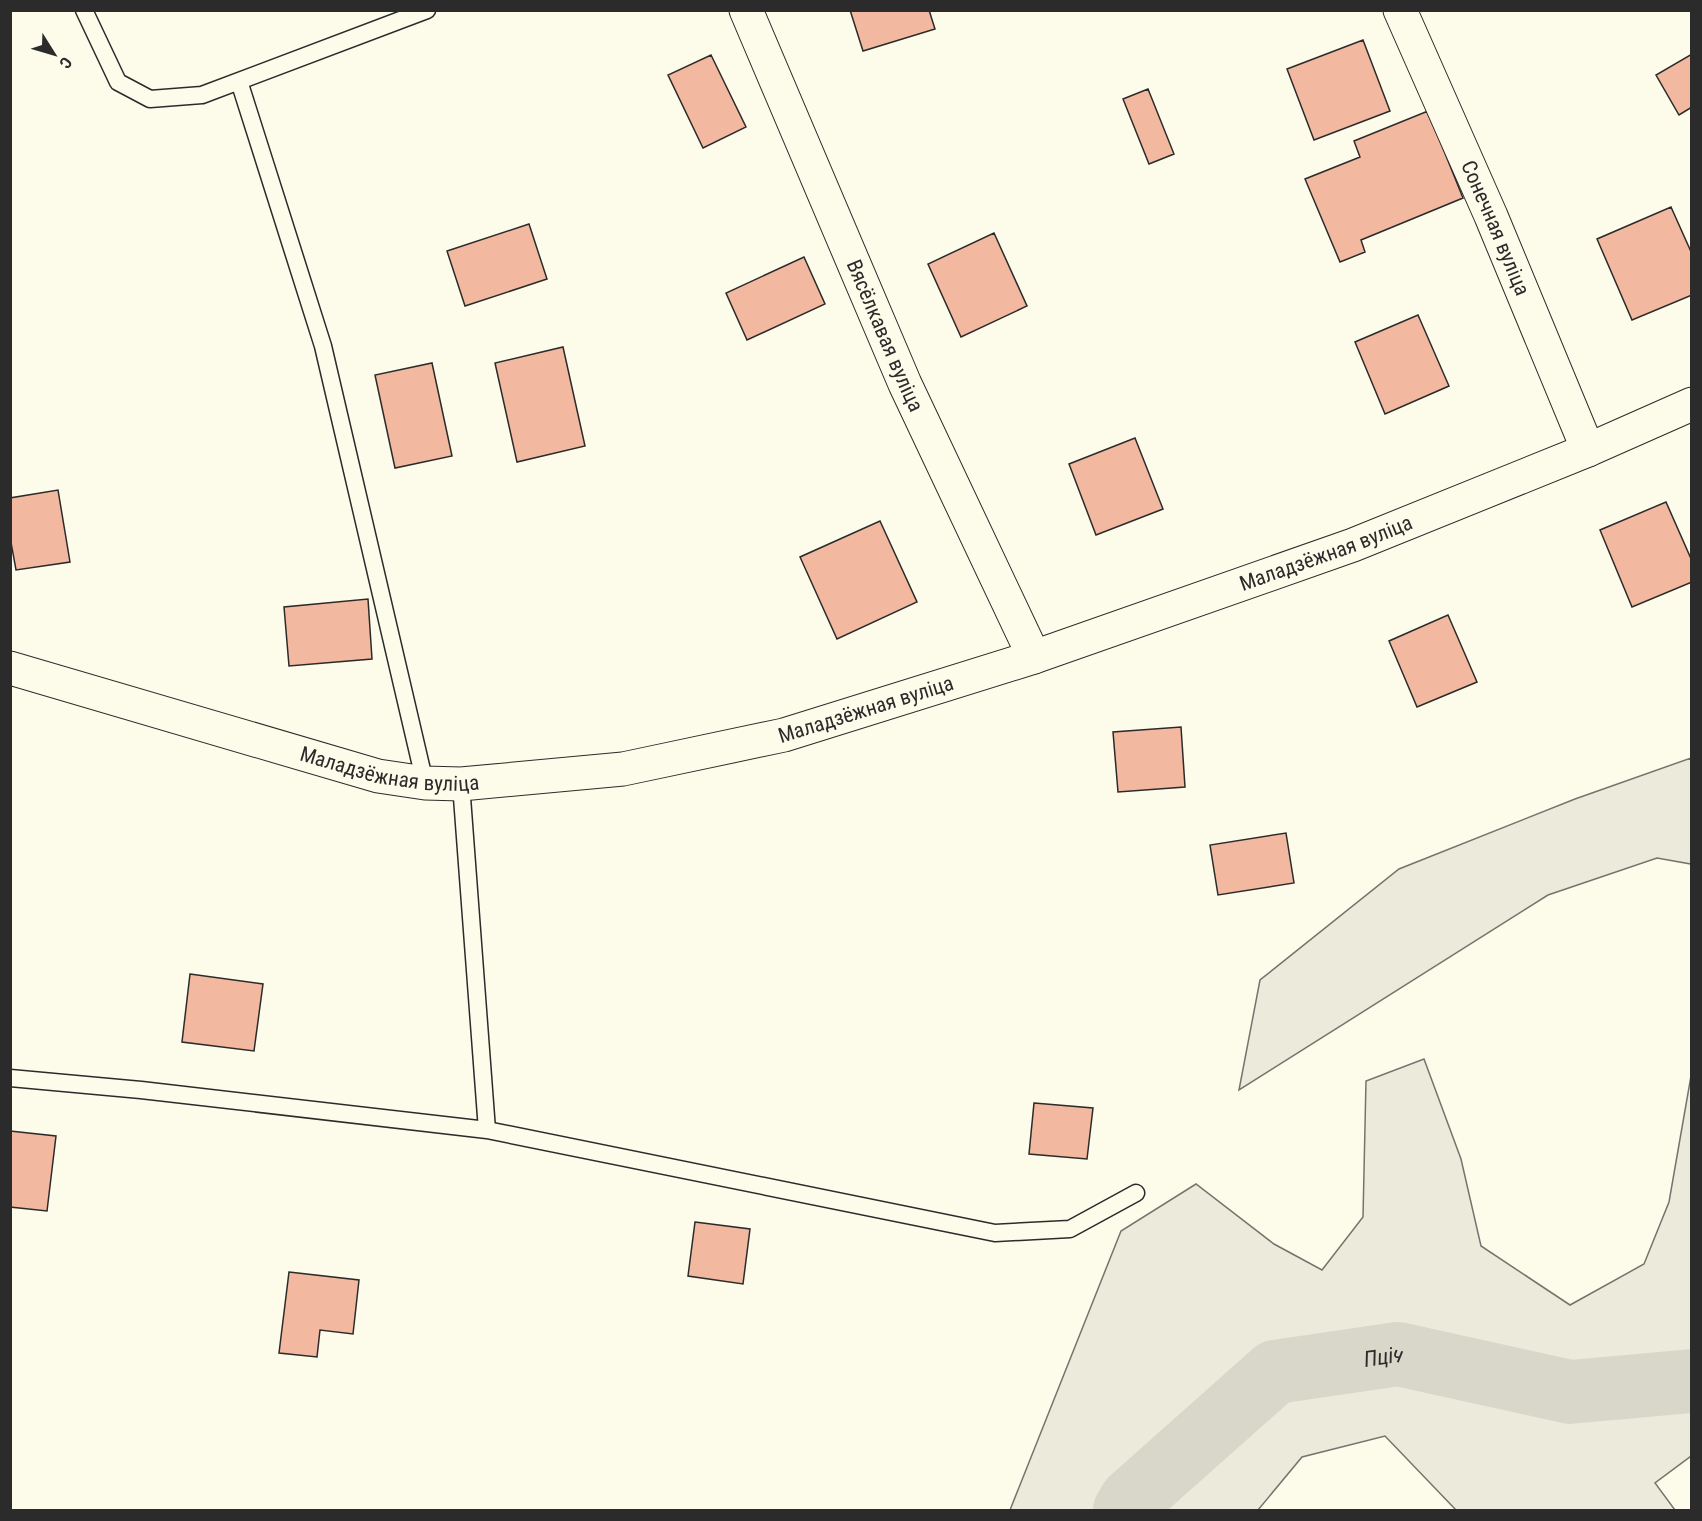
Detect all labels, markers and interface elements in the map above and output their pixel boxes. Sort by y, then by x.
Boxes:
north arrow [24,24,84,84]
text: С [55,53,76,72]
street label: Сонечная вуліца [1456,157,1535,299]
street label: Вясёлкавая вуліца [842,256,928,415]
street label: Маладзёжная вуліца [1236,510,1416,596]
street label: Маладзёжная вуліца [775,671,956,748]
street label: Маладзёжная вуліца [297,742,480,796]
water label: Пціч [1362,1341,1406,1372]

